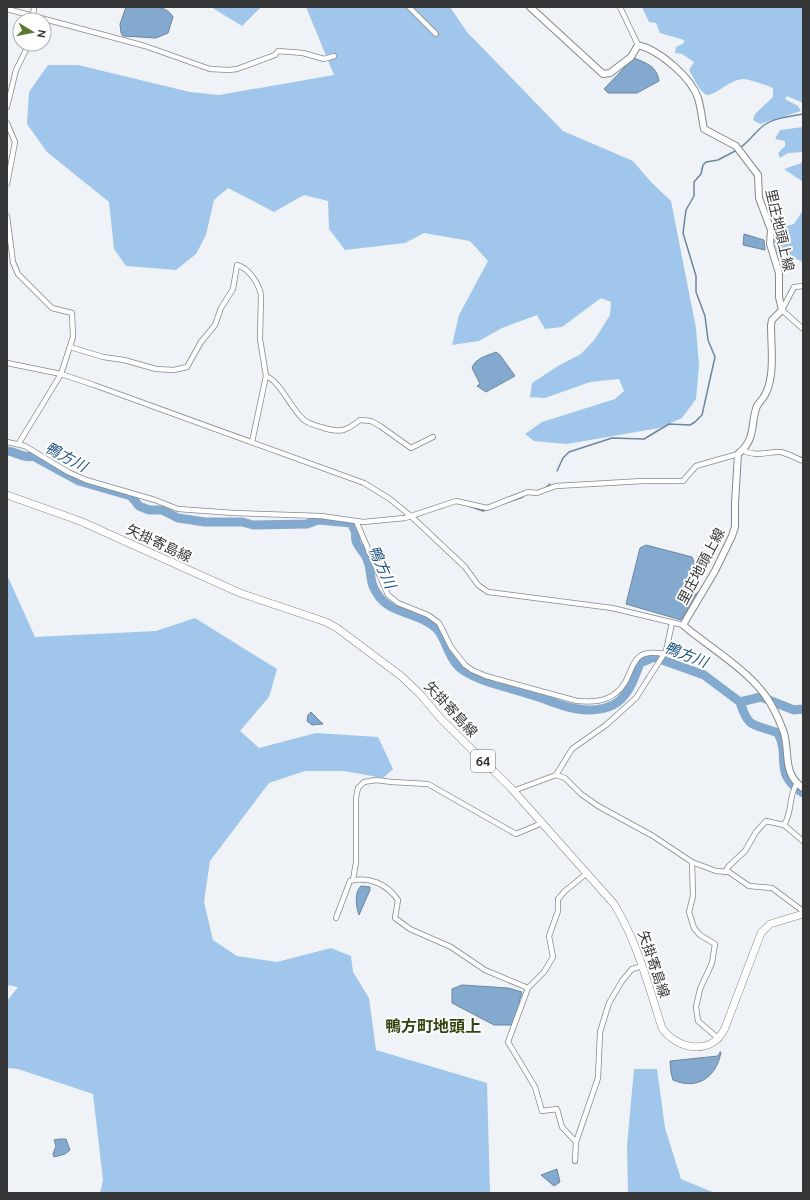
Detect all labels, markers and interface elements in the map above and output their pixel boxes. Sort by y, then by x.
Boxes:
north arrow [12,12,52,52]
text: N [35,29,48,39]
street label: 里庄地頭上線 [763,187,797,273]
water label: 鴨方川 [42,438,92,476]
street label: 矢掛寄島線 [124,521,194,565]
street label: 里庄地頭上線 [674,525,728,607]
water label: 鴨方川 [366,543,400,593]
water label: 鴨方川 [662,639,712,671]
street label: 矢掛寄島線 [421,678,481,740]
road number: 64 [471,750,495,772]
street label: 矢掛寄島線 [635,928,673,1000]
district label: 鴨方町地頭上 [385,1017,481,1035]

